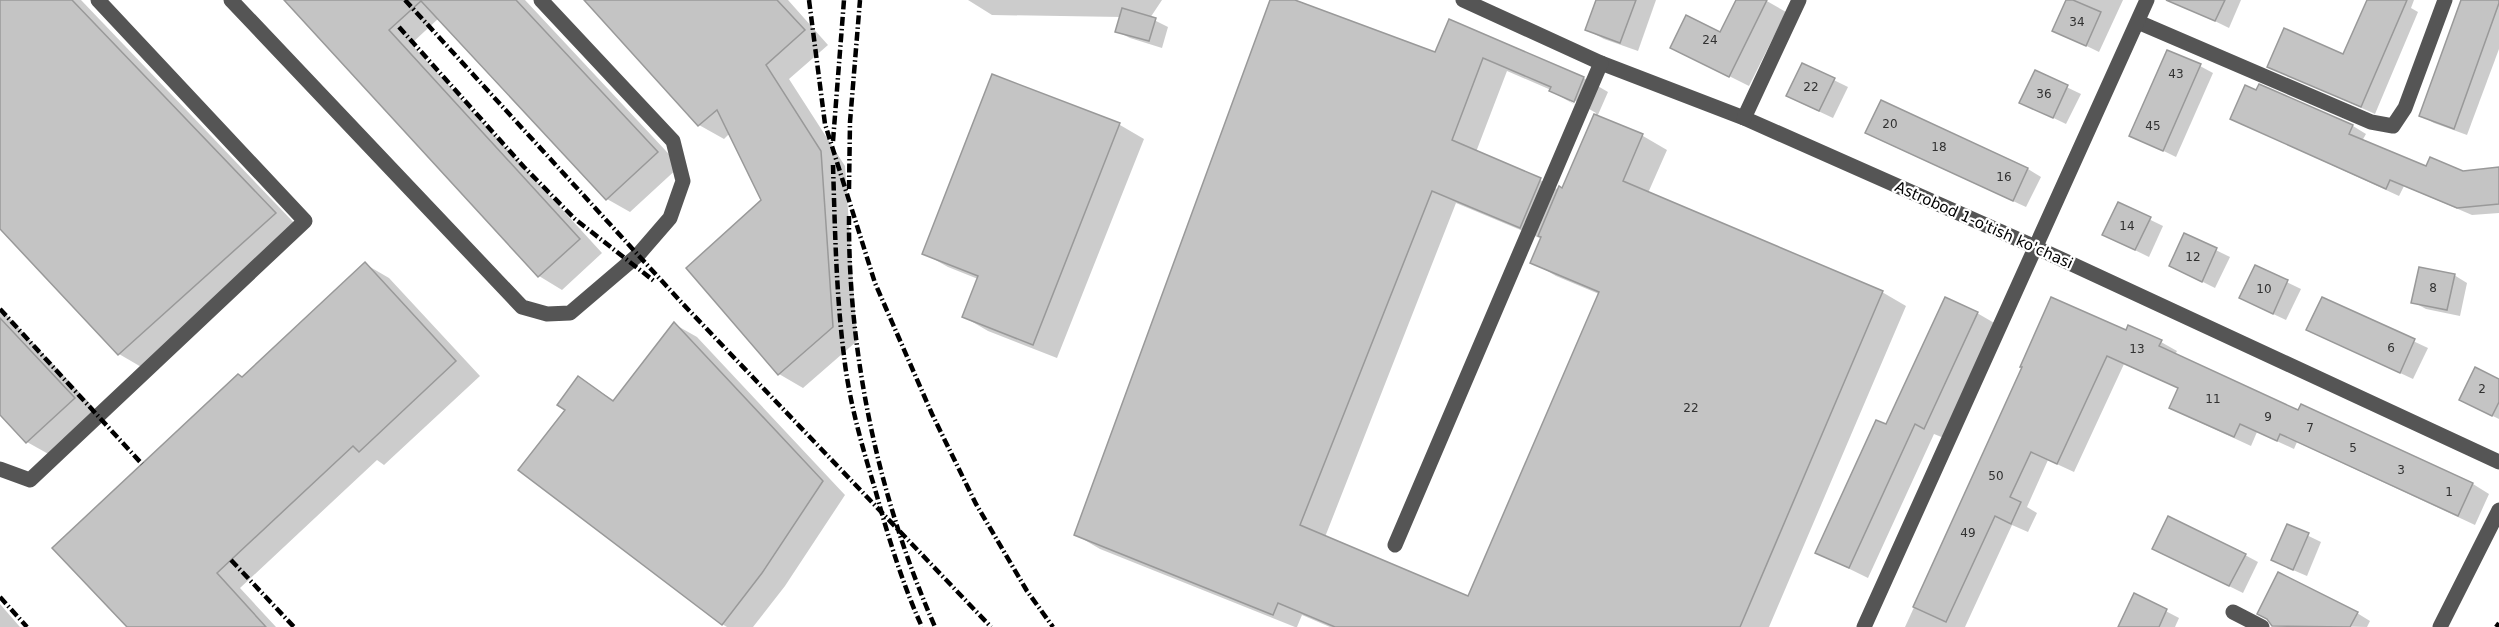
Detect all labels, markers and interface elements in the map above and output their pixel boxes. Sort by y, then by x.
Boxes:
house number: 34 [2069,15,2085,29]
house number: 24 [1702,33,1718,47]
house number: 43 [2168,67,2184,81]
house number: 22 [1803,80,1819,94]
house number: 36 [2036,87,2052,101]
house number: 20 [1882,117,1898,131]
house number: 45 [2145,119,2161,133]
house number: 18 [1931,140,1947,154]
house number: 16 [1996,170,2012,184]
street label: Astrobod 1-o'tish ko'chasi [1892,178,2076,272]
house number: 14 [2119,219,2135,233]
house number: 12 [2185,250,2201,264]
house number: 8 [2429,281,2437,295]
house number: 10 [2256,282,2272,296]
house number: 6 [2387,341,2395,355]
house number: 13 [2129,342,2145,356]
house number: 2 [2478,382,2486,396]
house number: 11 [2205,392,2221,406]
house number: 22 [1683,401,1699,415]
house number: 9 [2264,410,2272,424]
house number: 7 [2306,421,2314,435]
house number: 5 [2349,441,2357,455]
house number: 3 [2397,463,2405,477]
house number: 50 [1988,469,2004,483]
house number: 1 [2445,485,2453,499]
house number: 49 [1960,526,1976,540]

